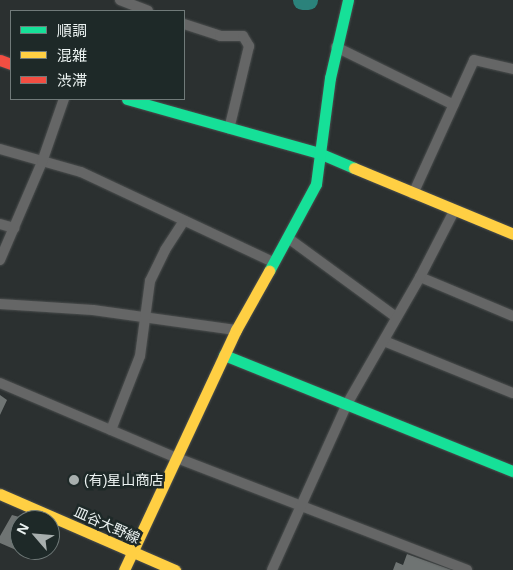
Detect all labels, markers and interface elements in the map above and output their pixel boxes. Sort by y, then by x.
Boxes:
legend [10,10,185,100]
text: 順調 [57,22,87,39]
text: 混雑 [57,47,87,64]
text: 渋滞 [57,72,87,89]
place label: (有)星山商店 [84,472,163,488]
marker: (有)星山商店 [68,474,80,486]
street label: 皿谷大野線 [72,503,142,547]
north arrow [10,510,60,560]
text: N [13,521,32,537]

